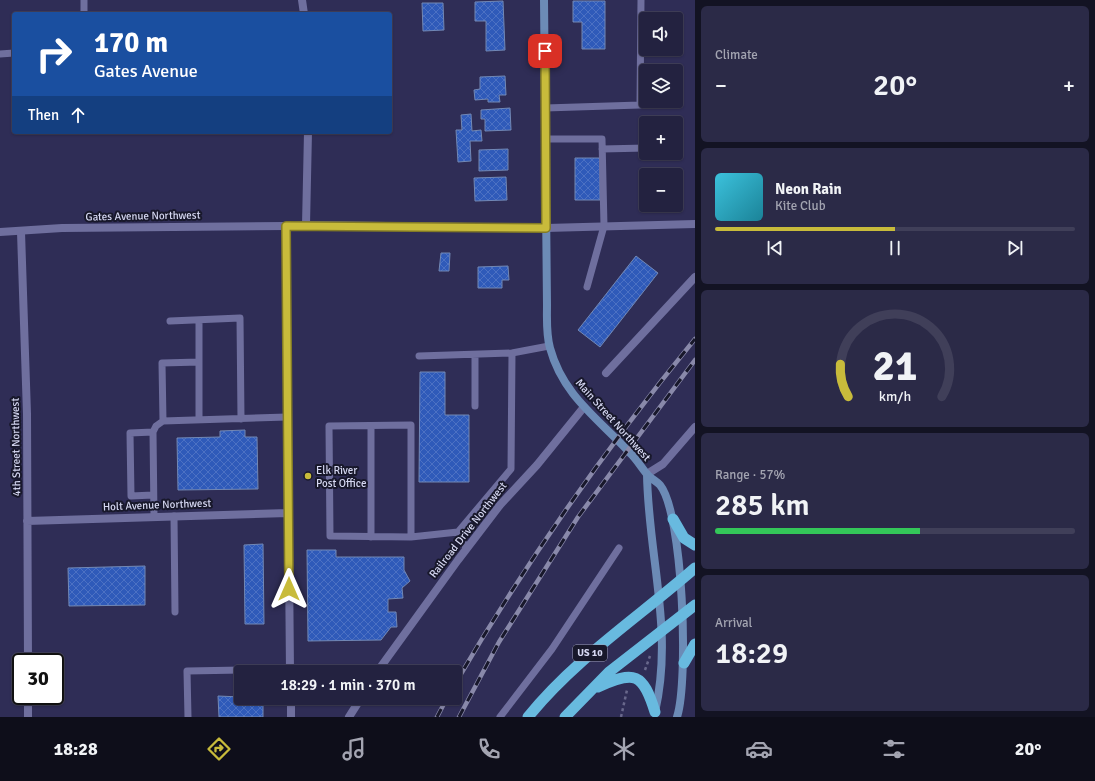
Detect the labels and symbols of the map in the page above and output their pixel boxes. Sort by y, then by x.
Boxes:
pin [528,34,562,68]
street label: Gates Avenue Northwest [85,208,201,224]
street label: Main Street Northwest [573,376,653,464]
street label: 4th Street Northwest [9,398,23,496]
place label: Elk River Post Office [316,464,366,490]
marker: Elk River Post Office [303,471,313,481]
street label: Railroad Drive Northwest [427,479,509,580]
street label: Holt Avenue Northwest [103,497,212,513]
position arrow [268,568,310,610]
road number: US 10 [573,645,607,661]
speed limit sign: 30 [12,653,64,705]

